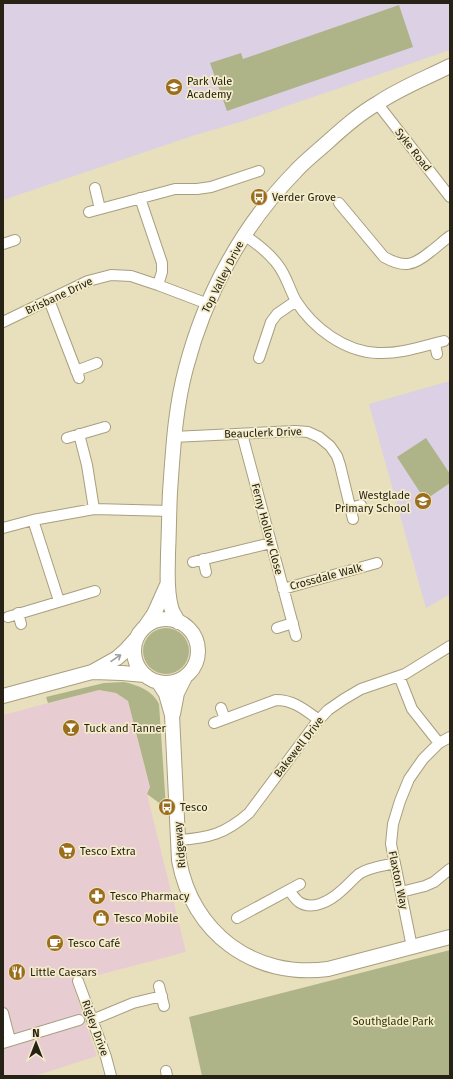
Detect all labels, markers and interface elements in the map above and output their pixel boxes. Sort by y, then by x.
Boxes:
place label: Park Vale Academy [187,75,232,101]
school or university icon: Park Vale Academy [164,77,184,97]
street label: Syke Road [392,126,434,174]
bus stop icon: Verder Grove [249,187,269,207]
place label: Verder Grove [272,191,336,204]
street label: Top Valley Drive [199,239,247,315]
street label: Brisbane Drive [23,275,95,317]
street label: Beauclerk Drive [224,425,302,441]
street label: Ferny Hollow Close [249,482,285,576]
place label: Westglade Primary School [335,489,410,515]
school or university icon: Westglade Primary School [413,491,433,511]
street label: Crossdale Walk [288,561,364,593]
one-way arrow [110,654,121,662]
street label: Bakewell Drive [271,714,327,780]
bar icon: Tuck and Tanner [61,718,81,738]
place label: Tuck and Tanner [84,722,166,735]
bus stop icon: Tesco [157,797,177,817]
place label: Tesco [180,801,208,814]
street label: Ridgeway [171,821,189,869]
supermarket icon: Tesco Extra [57,841,77,861]
place label: Tesco Extra [80,845,136,858]
street label: Flaxton Way [385,850,411,911]
pharmacy icon: Tesco Pharmacy [87,886,107,906]
place label: Tesco Pharmacy [110,890,190,903]
shop icon: Tesco Mobile [91,908,111,928]
place label: Tesco Mobile [114,912,178,925]
cafe icon: Tesco Café [45,933,65,953]
place label: Tesco Café [68,937,120,950]
restaurant icon: Little Caesars [7,962,27,982]
place label: Little Caesars [30,966,97,979]
street label: Rigley Drive [79,998,111,1058]
park label: Southglade Park [352,1015,434,1028]
north arrow [16,1023,56,1063]
text: N [32,1027,40,1040]

